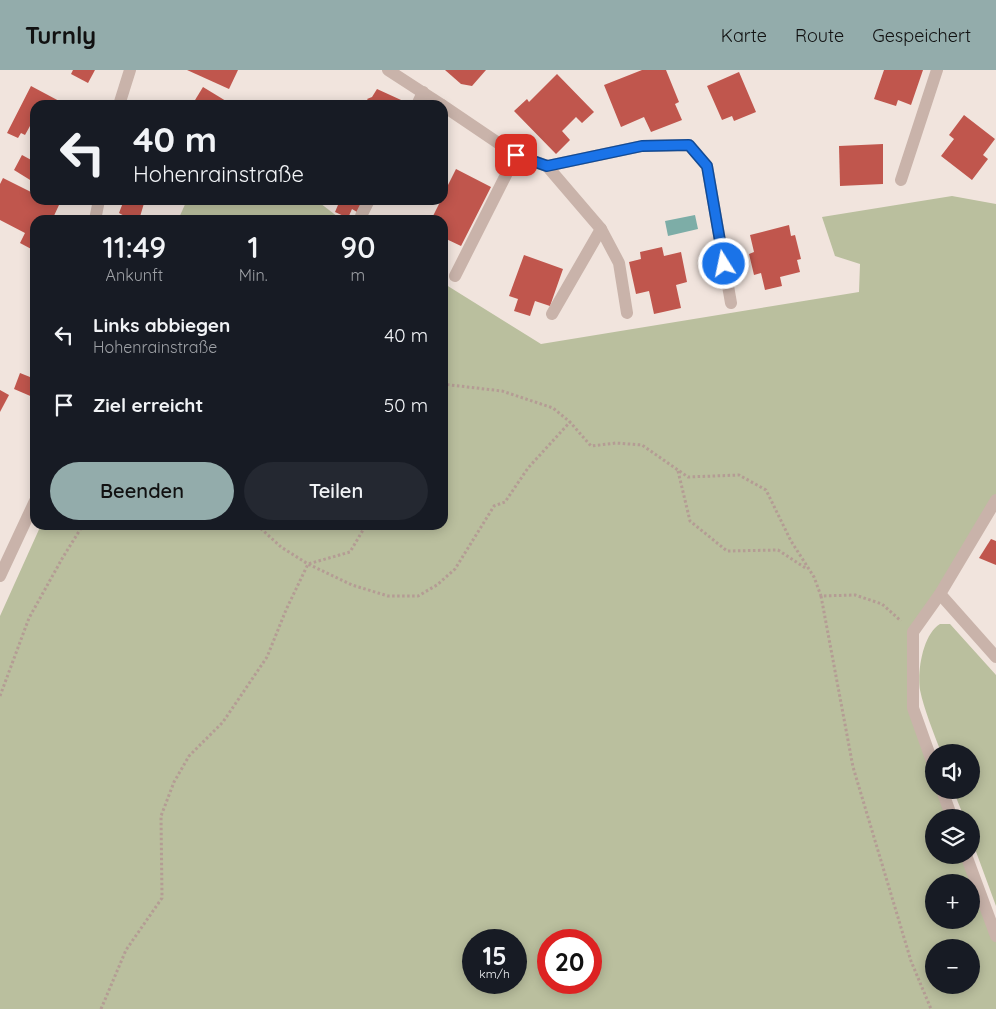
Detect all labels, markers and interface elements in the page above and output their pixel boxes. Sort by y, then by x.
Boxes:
text: Turnly [25,20,96,50]
text: Karte [721,24,767,47]
text: Route [795,24,844,47]
text: Gespeichert [872,24,971,47]
text: 40 m [133,117,217,161]
icon: left [50,120,115,185]
pin [495,134,537,176]
icon: arrive [502,141,530,169]
text: Hohenrainstraße [133,160,304,188]
text: 11:49 [103,228,166,266]
text: 1 [247,228,259,266]
text: 90 [340,228,375,266]
position arrow [697,237,749,289]
text: Ankunft [106,265,163,285]
text: Min. [239,265,268,285]
text: m [351,265,365,285]
text: Links abbiegen [93,313,230,337]
icon: left [50,321,78,349]
text: 40 m [384,323,428,347]
text: Hohenrainstraße [93,337,217,357]
icon: arrive [50,391,78,419]
text: Ziel erreicht [93,393,203,417]
text: 50 m [384,393,428,417]
button: Beenden [50,462,234,520]
button: Teilen [244,462,428,520]
map controls [925,744,980,994]
button: sound [925,744,980,799]
button: layers [925,809,980,864]
button: + [925,874,980,929]
speed limit sign: 20 [537,929,602,994]
button: − [925,939,980,994]
text: 15 [482,940,507,971]
text: km/h [479,966,510,981]

